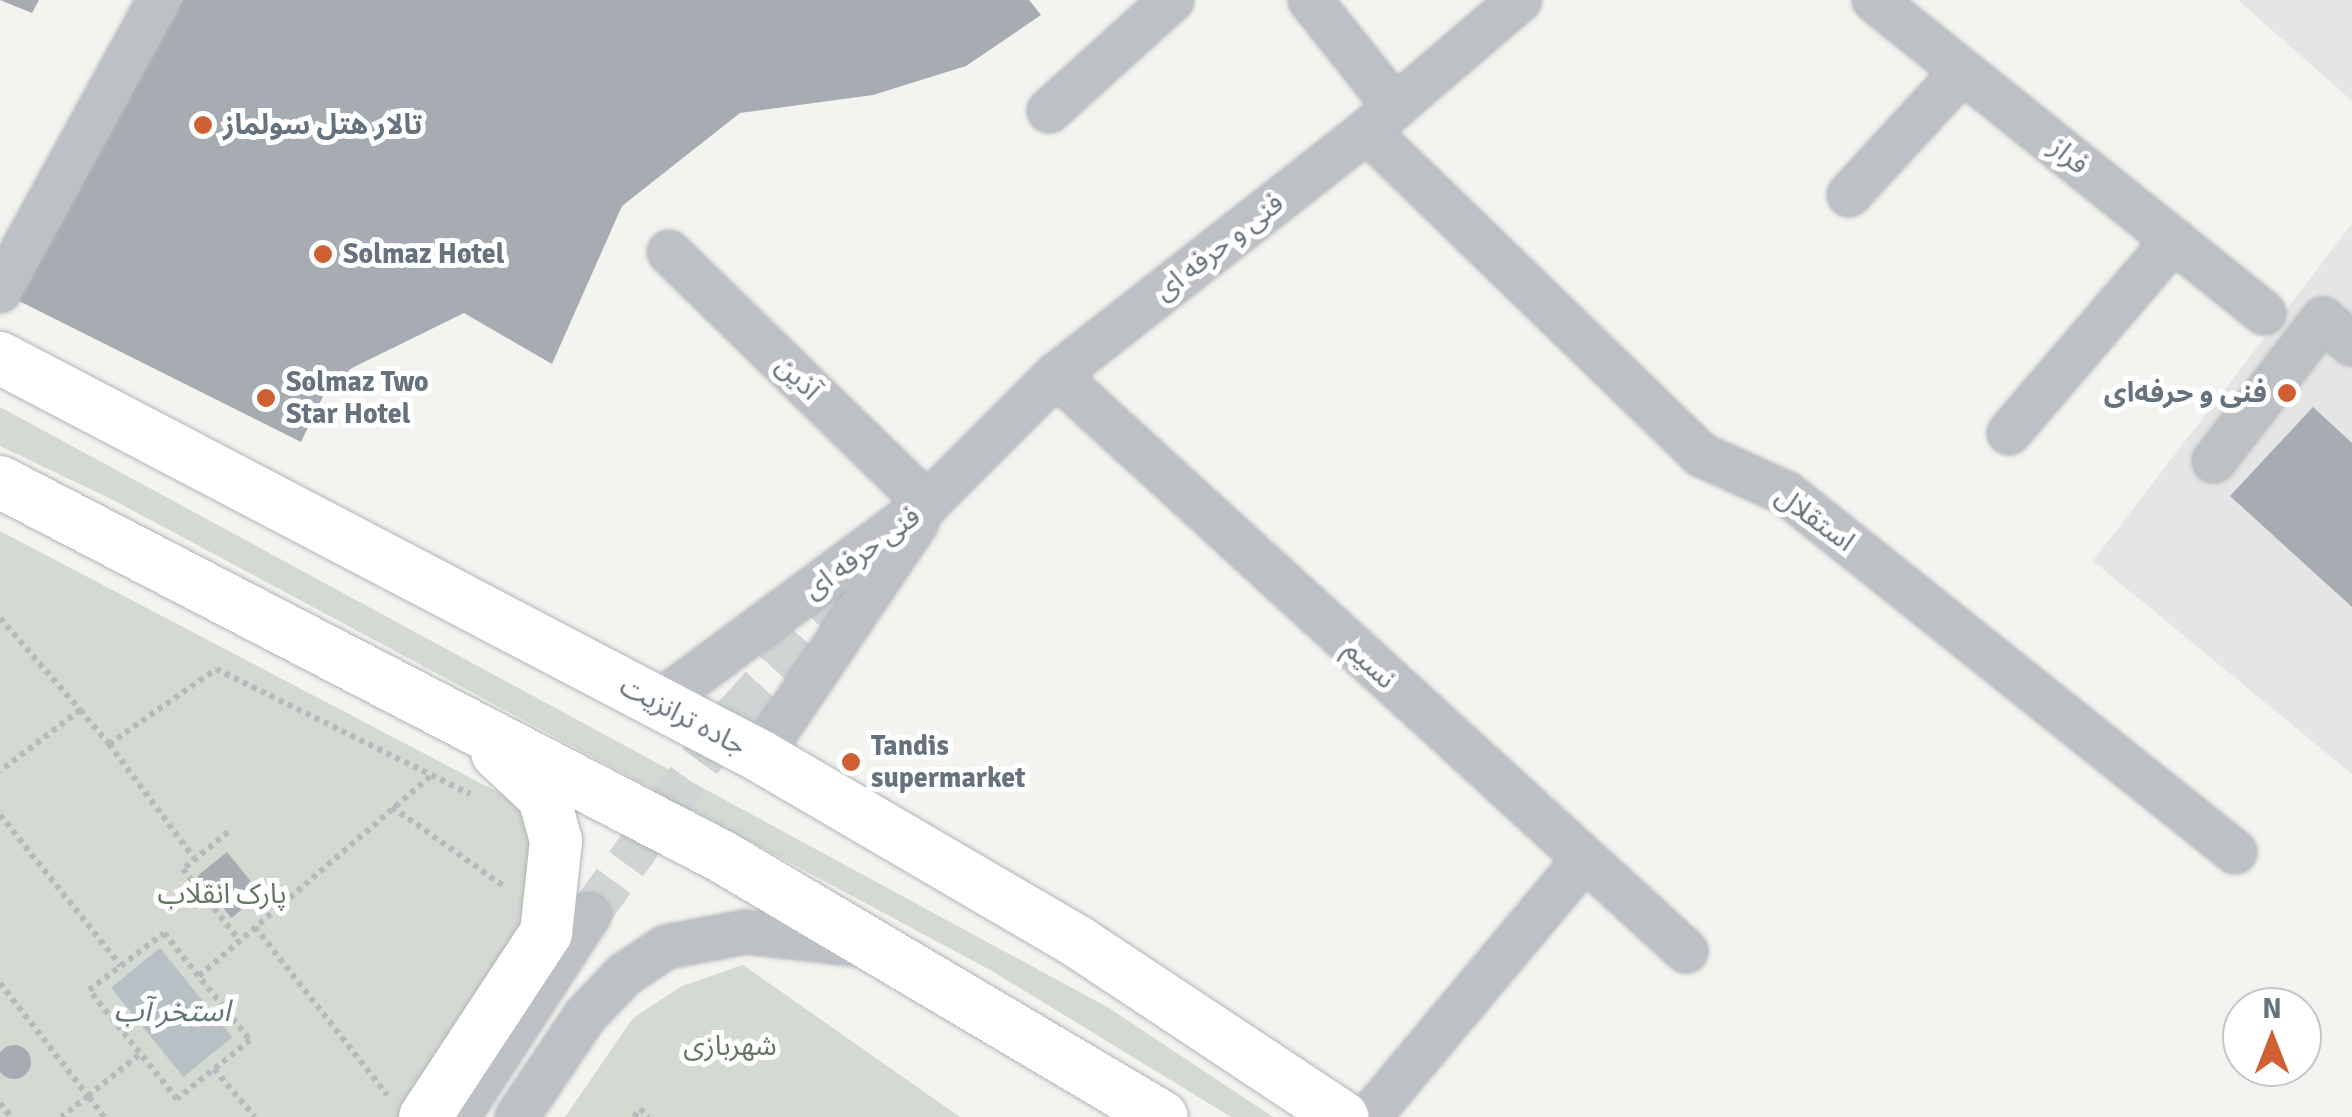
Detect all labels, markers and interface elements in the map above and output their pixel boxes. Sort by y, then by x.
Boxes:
place label: تالار هتل سولماز [223,108,422,142]
marker: تالار هتل سولماز [192,114,214,136]
street label: فراز [2043,130,2095,182]
street label: فنی و حرفه ای [1148,186,1290,308]
place label: Solmaz Hotel [343,237,504,271]
marker: Solmaz Hotel [312,243,334,265]
street label: آذین [769,349,827,407]
place label: Solmaz Two Star Hotel [286,365,429,431]
place label: فنی و حرفه‌ای [2104,376,2267,410]
marker: فنی و حرفه‌ای [2276,382,2298,404]
marker: Solmaz Two Star Hotel [255,387,277,409]
street label: استقلال [1769,479,1861,559]
street label: فنی حرفه ای [797,499,927,607]
street label: نسيم [1338,632,1402,696]
street label: جاده ترانزیت [614,669,752,763]
place label: Tandis supermarket [871,729,1026,795]
marker: Tandis supermarket [840,751,862,773]
park label: پارک انقلاب [157,877,287,911]
north arrow [2222,987,2322,1087]
text: N [2262,992,2282,1026]
water label: استخر آب [114,994,230,1030]
park label: شهربازی [683,1029,777,1063]

